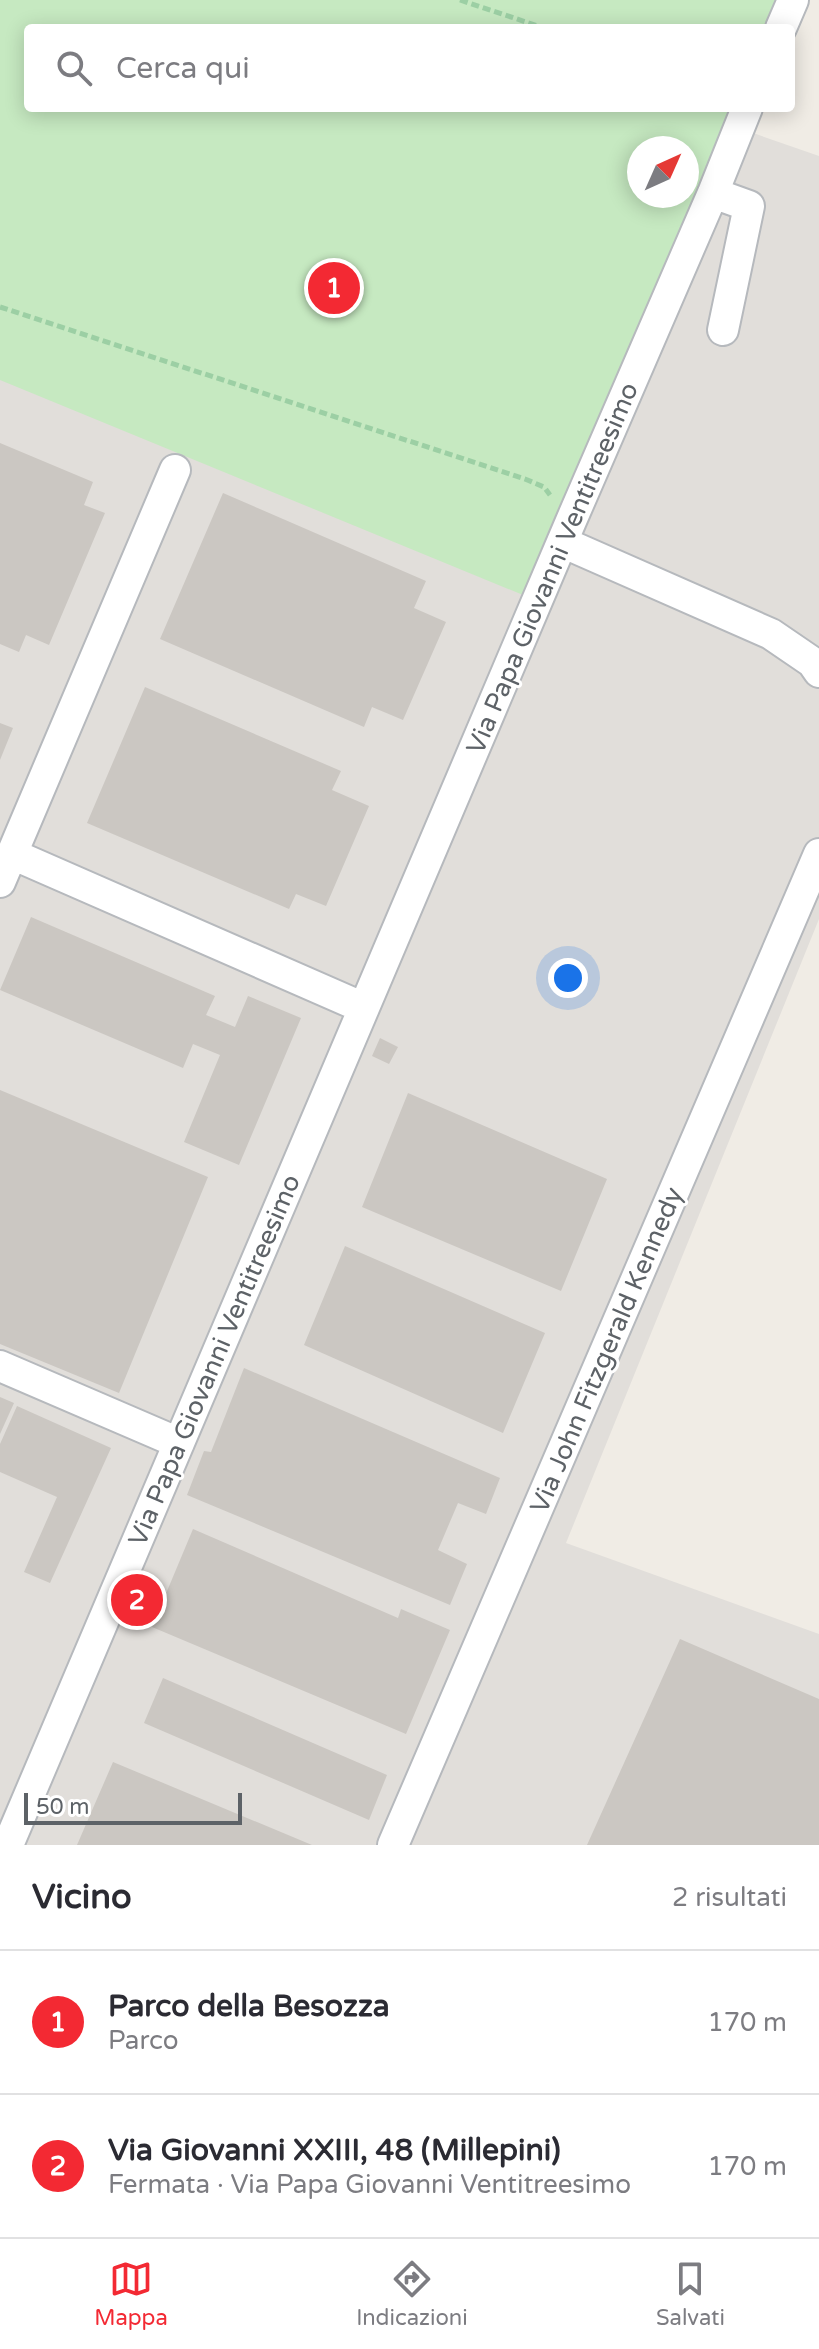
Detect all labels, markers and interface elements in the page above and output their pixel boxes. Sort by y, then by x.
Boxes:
search box [24,24,795,112]
icon: search [52,46,96,90]
text: Cerca qui [116,50,250,87]
north arrow [627,136,699,208]
pin: 1 [308,258,360,318]
street label: Via Papa Giovanni Ventitreesimo [460,378,645,759]
your location [548,958,588,998]
street label: Via Papa Giovanni Ventitreesimo [122,1170,307,1551]
street label: Via John Fitzgerald Kennedy [524,1183,689,1518]
pin: 2 [111,1570,163,1630]
scale bar [24,1789,242,1825]
text: 50 m [36,1794,90,1820]
text: Vicino [32,1877,132,1918]
text: 2 risultati [672,1882,787,1913]
text: Parco della Besozza [108,1988,390,2025]
text: 1 [50,2007,66,2038]
text: 170 m [707,2007,787,2038]
text: Parco [108,2025,179,2056]
text: Via Giovanni XXIII, 48 (Millepini) [108,2132,561,2169]
text: 2 [50,2151,66,2182]
text: 170 m [707,2151,787,2182]
text: Fermata · Via Papa Giovanni Ventitreesimo [108,2169,631,2200]
tab: Mappa [94,2257,168,2331]
tab: Indicazioni [356,2257,468,2331]
tab: Salvati [656,2257,725,2331]

